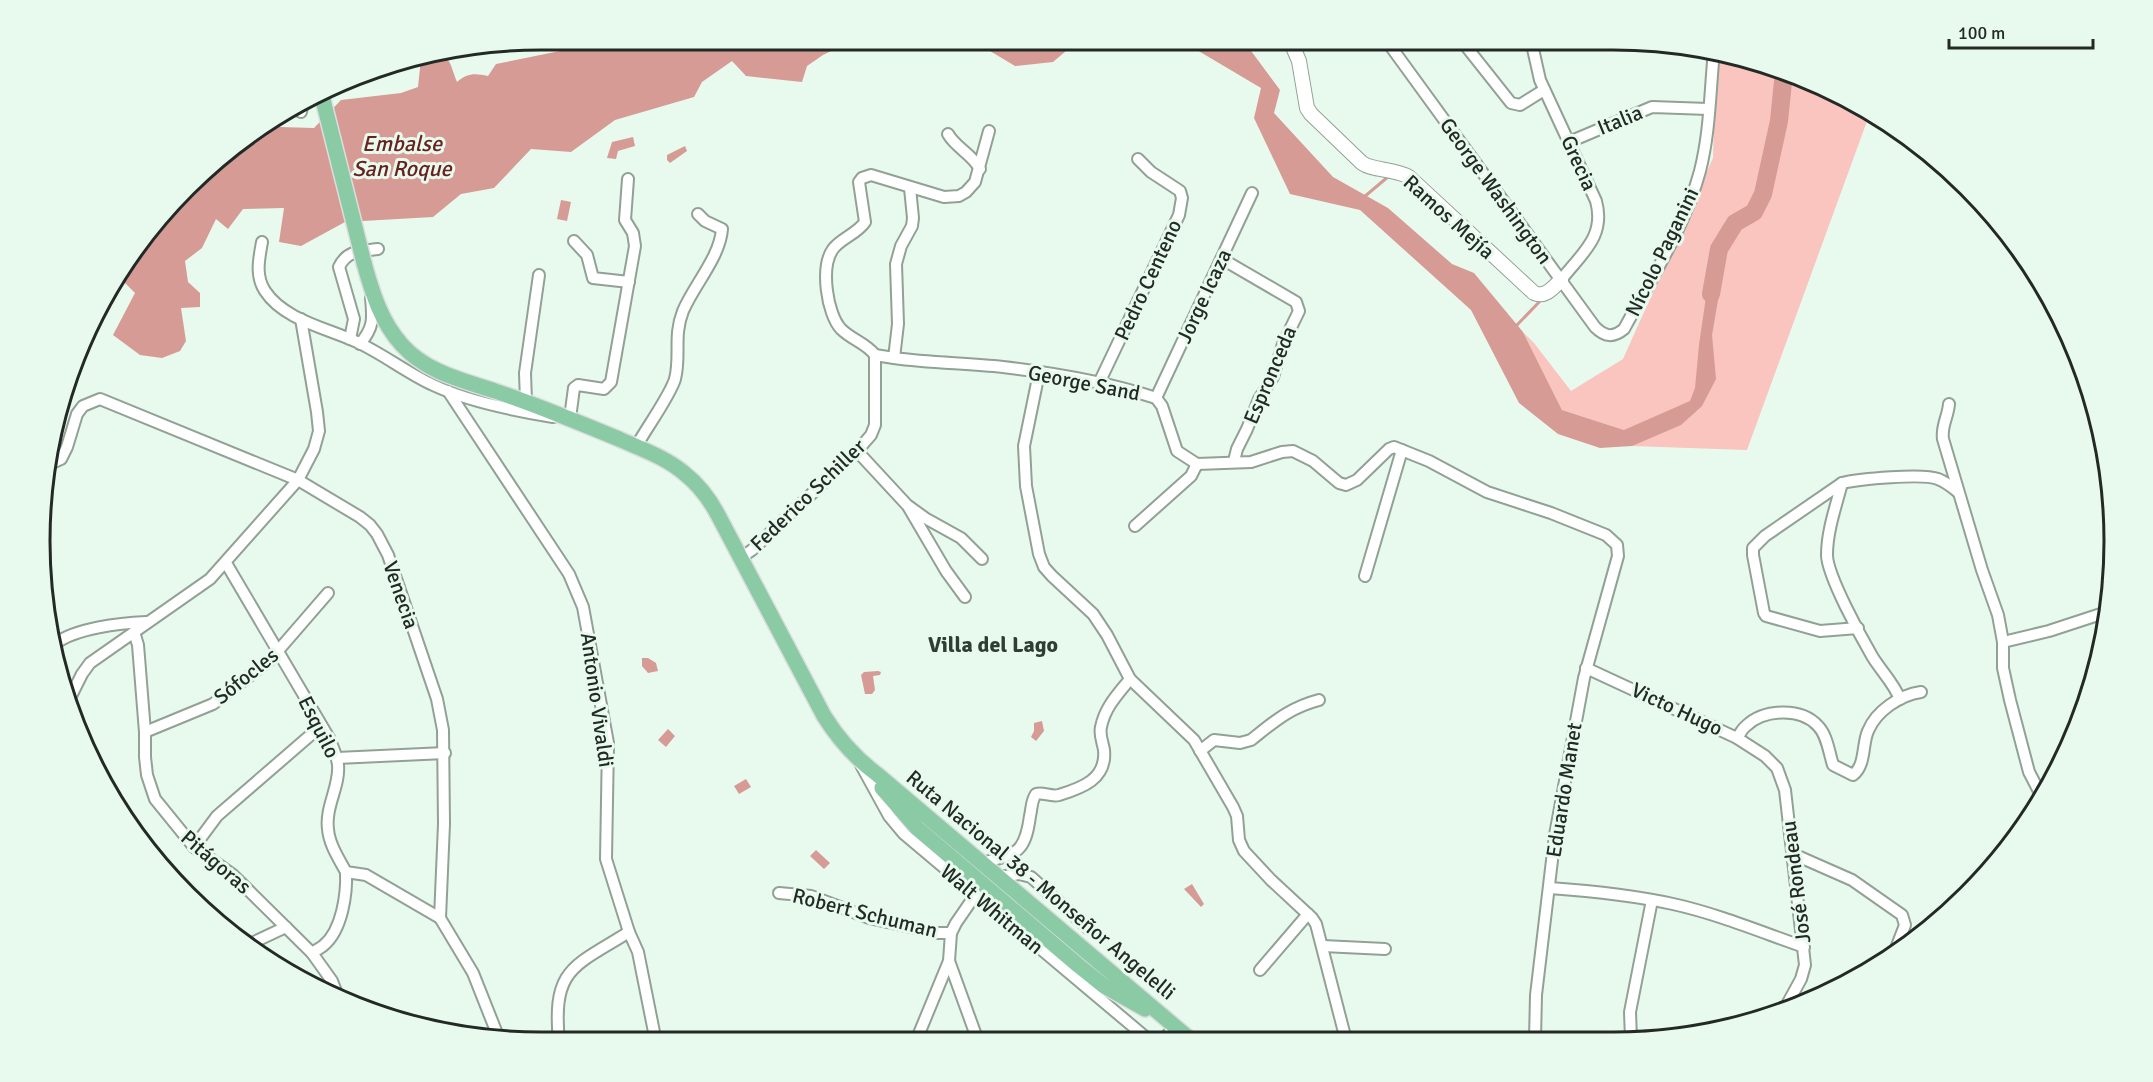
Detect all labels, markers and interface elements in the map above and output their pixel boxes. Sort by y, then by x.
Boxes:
scale bar [1949,12,2093,50]
text: 100 m [1958,22,2005,44]
street label: Italia [1594,99,1646,141]
street label: George Washington [1434,113,1558,269]
water label: Embalse San Roque [352,130,453,182]
street label: Grecia [1555,131,1603,195]
street label: Ramos Mejía [1398,169,1500,265]
street label: Nícolo Paganini [1620,183,1704,321]
street label: Pedro Centeno [1109,215,1187,345]
street label: Jorge Icaza [1171,245,1237,347]
street label: Espronceda [1238,322,1302,428]
street label: George Sand [1026,359,1142,407]
street label: Federico Schiller [745,433,871,557]
street label: Venecia [377,558,425,632]
street label: Antonio Vivaldi [575,631,619,769]
district label: Villa del Lago [928,631,1058,658]
street label: Sófocles [208,642,284,710]
street label: Victo Hugo [1627,677,1727,741]
street label: Esquilo [292,692,346,762]
street label: Eduardo Manet [1541,721,1587,859]
street label: Ruta Nacional 38 - Monseñor Angelelli [901,765,1181,1005]
street label: José Rondeau [1776,819,1816,945]
street label: Pitágoras [175,824,257,900]
street label: Walt Whitman [935,858,1049,960]
street label: Robert Schuman [790,882,940,944]

